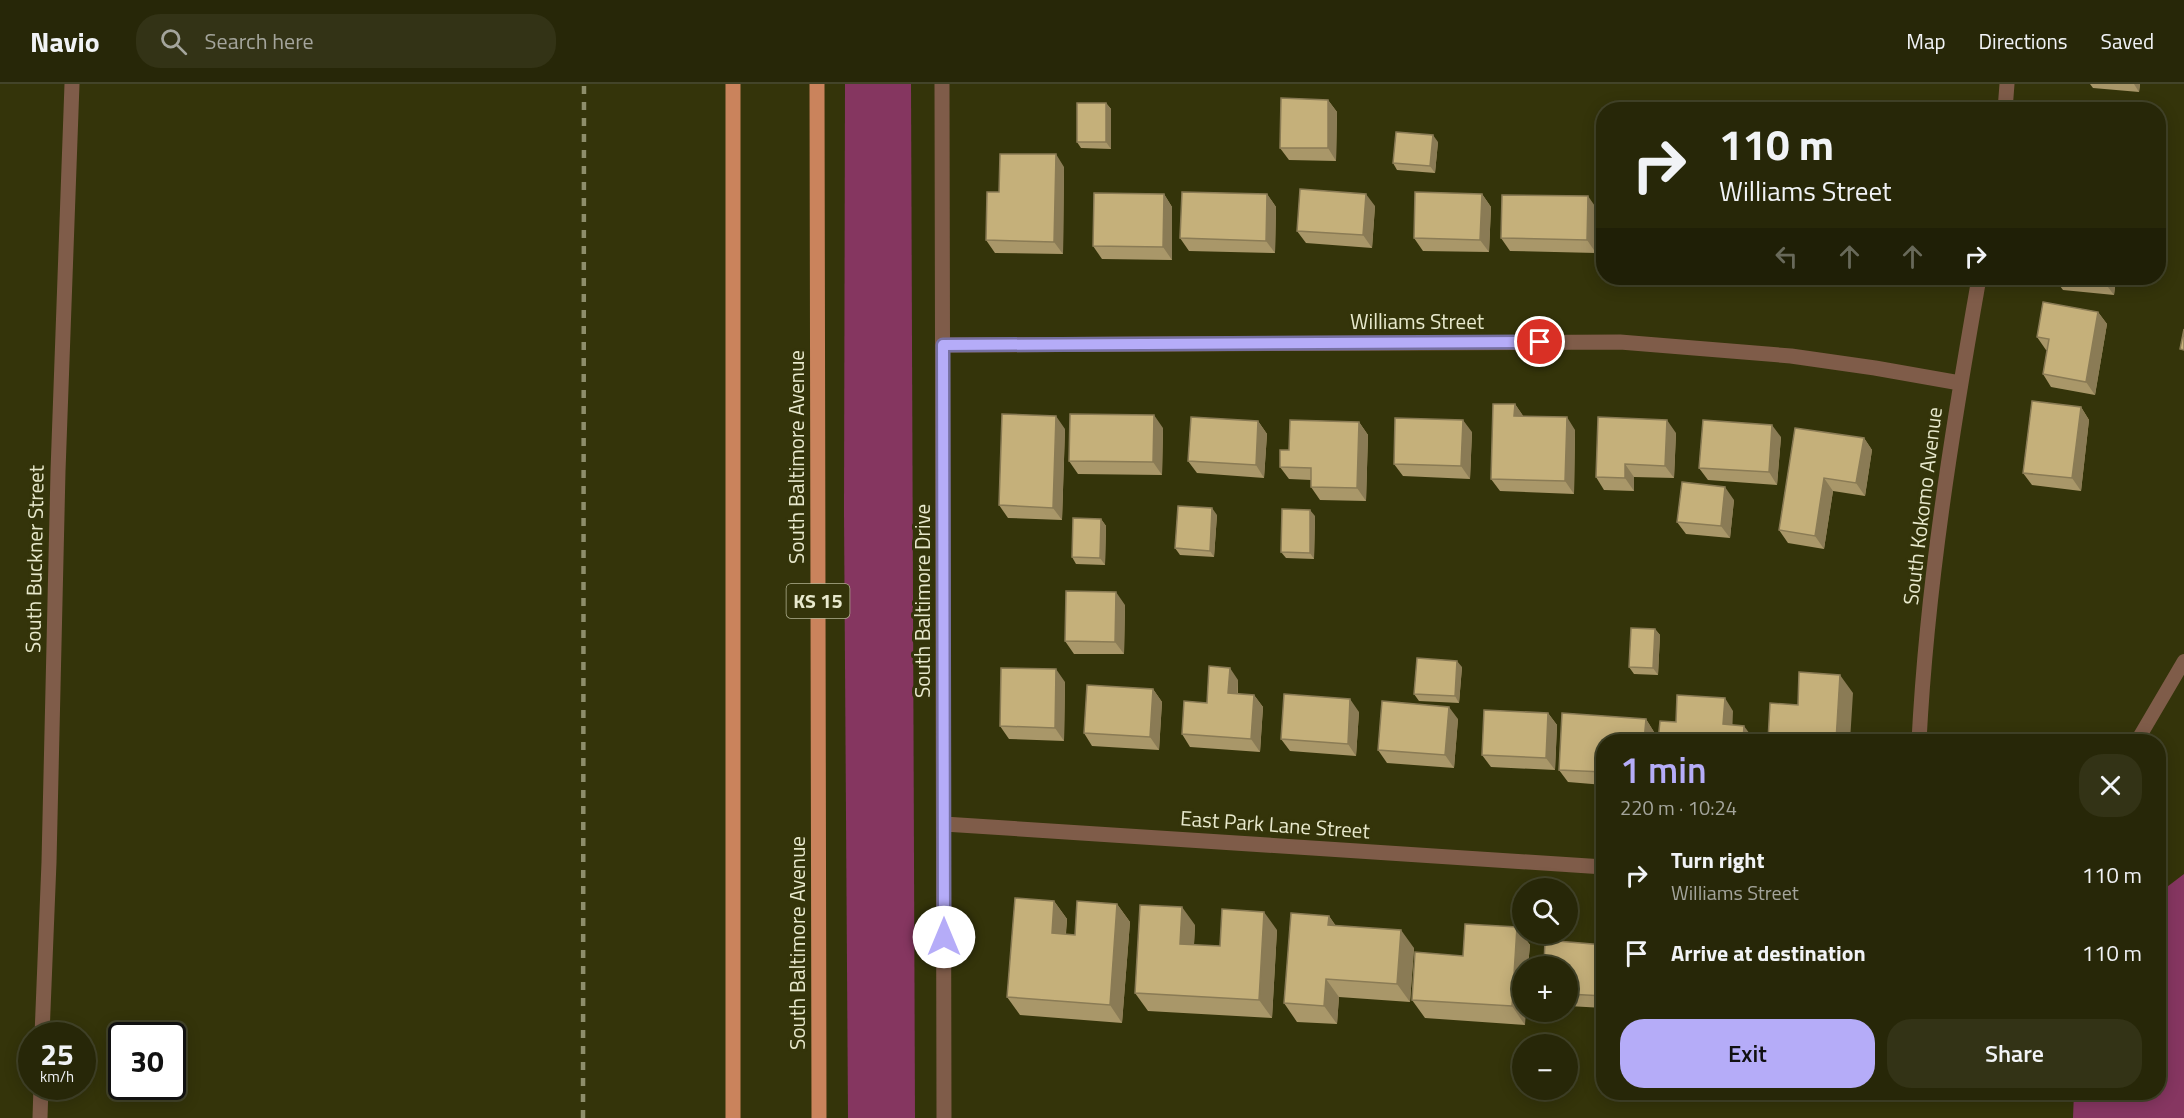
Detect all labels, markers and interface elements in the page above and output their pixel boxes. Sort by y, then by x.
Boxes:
search box [136,14,556,68]
text: Navio [30,20,100,63]
text: Search here [205,24,314,58]
icon: search [157,25,190,58]
text: Map [1906,25,1946,57]
text: Directions [1979,25,2068,57]
text: Saved [2101,25,2154,57]
text: 110 m [1719,112,1834,176]
icon: right [1620,126,1698,204]
text: Williams Street [1719,170,1891,211]
icon: left [1770,240,1803,273]
icon: ahead [1833,240,1866,273]
icon: ahead [1896,240,1929,273]
icon: right [1959,240,1992,273]
street label: Williams Street [1350,305,1485,337]
pin [1514,316,1565,367]
icon: arrive [1523,325,1556,358]
street label: South Baltimore Avenue [780,350,812,564]
street label: South Kokomo Avenue [1894,405,1950,607]
street label: South Buckner Street [16,464,52,653]
street label: South Baltimore Drive [906,504,938,698]
road number: KS 15 [786,584,850,618]
text: 1 min [1620,742,1707,797]
button: close [2079,754,2142,817]
text: 220 m · 10:24 [1620,792,1737,823]
street label: East Park Lane Street [1179,801,1372,847]
street label: South Baltimore Avenue [781,836,813,1050]
text: Turn right [1671,843,1765,877]
text: 110 m [2082,858,2142,892]
icon: right [1620,859,1653,892]
text: Williams Street [1671,877,1799,908]
map controls [1512,878,1578,1100]
button: search [1512,878,1578,944]
position arrow [912,905,976,969]
text: Arrive at destination [1671,936,1866,970]
text: 110 m [2082,936,2142,970]
icon: arrive [1620,937,1653,970]
button: + [1512,956,1578,1022]
button: Exit [1620,1019,1875,1088]
button: Share [1887,1019,2142,1088]
speed limit sign: 30 [108,1022,186,1100]
text: 25 [40,1031,74,1077]
button: − [1512,1034,1578,1100]
text: km/h [40,1065,74,1088]

